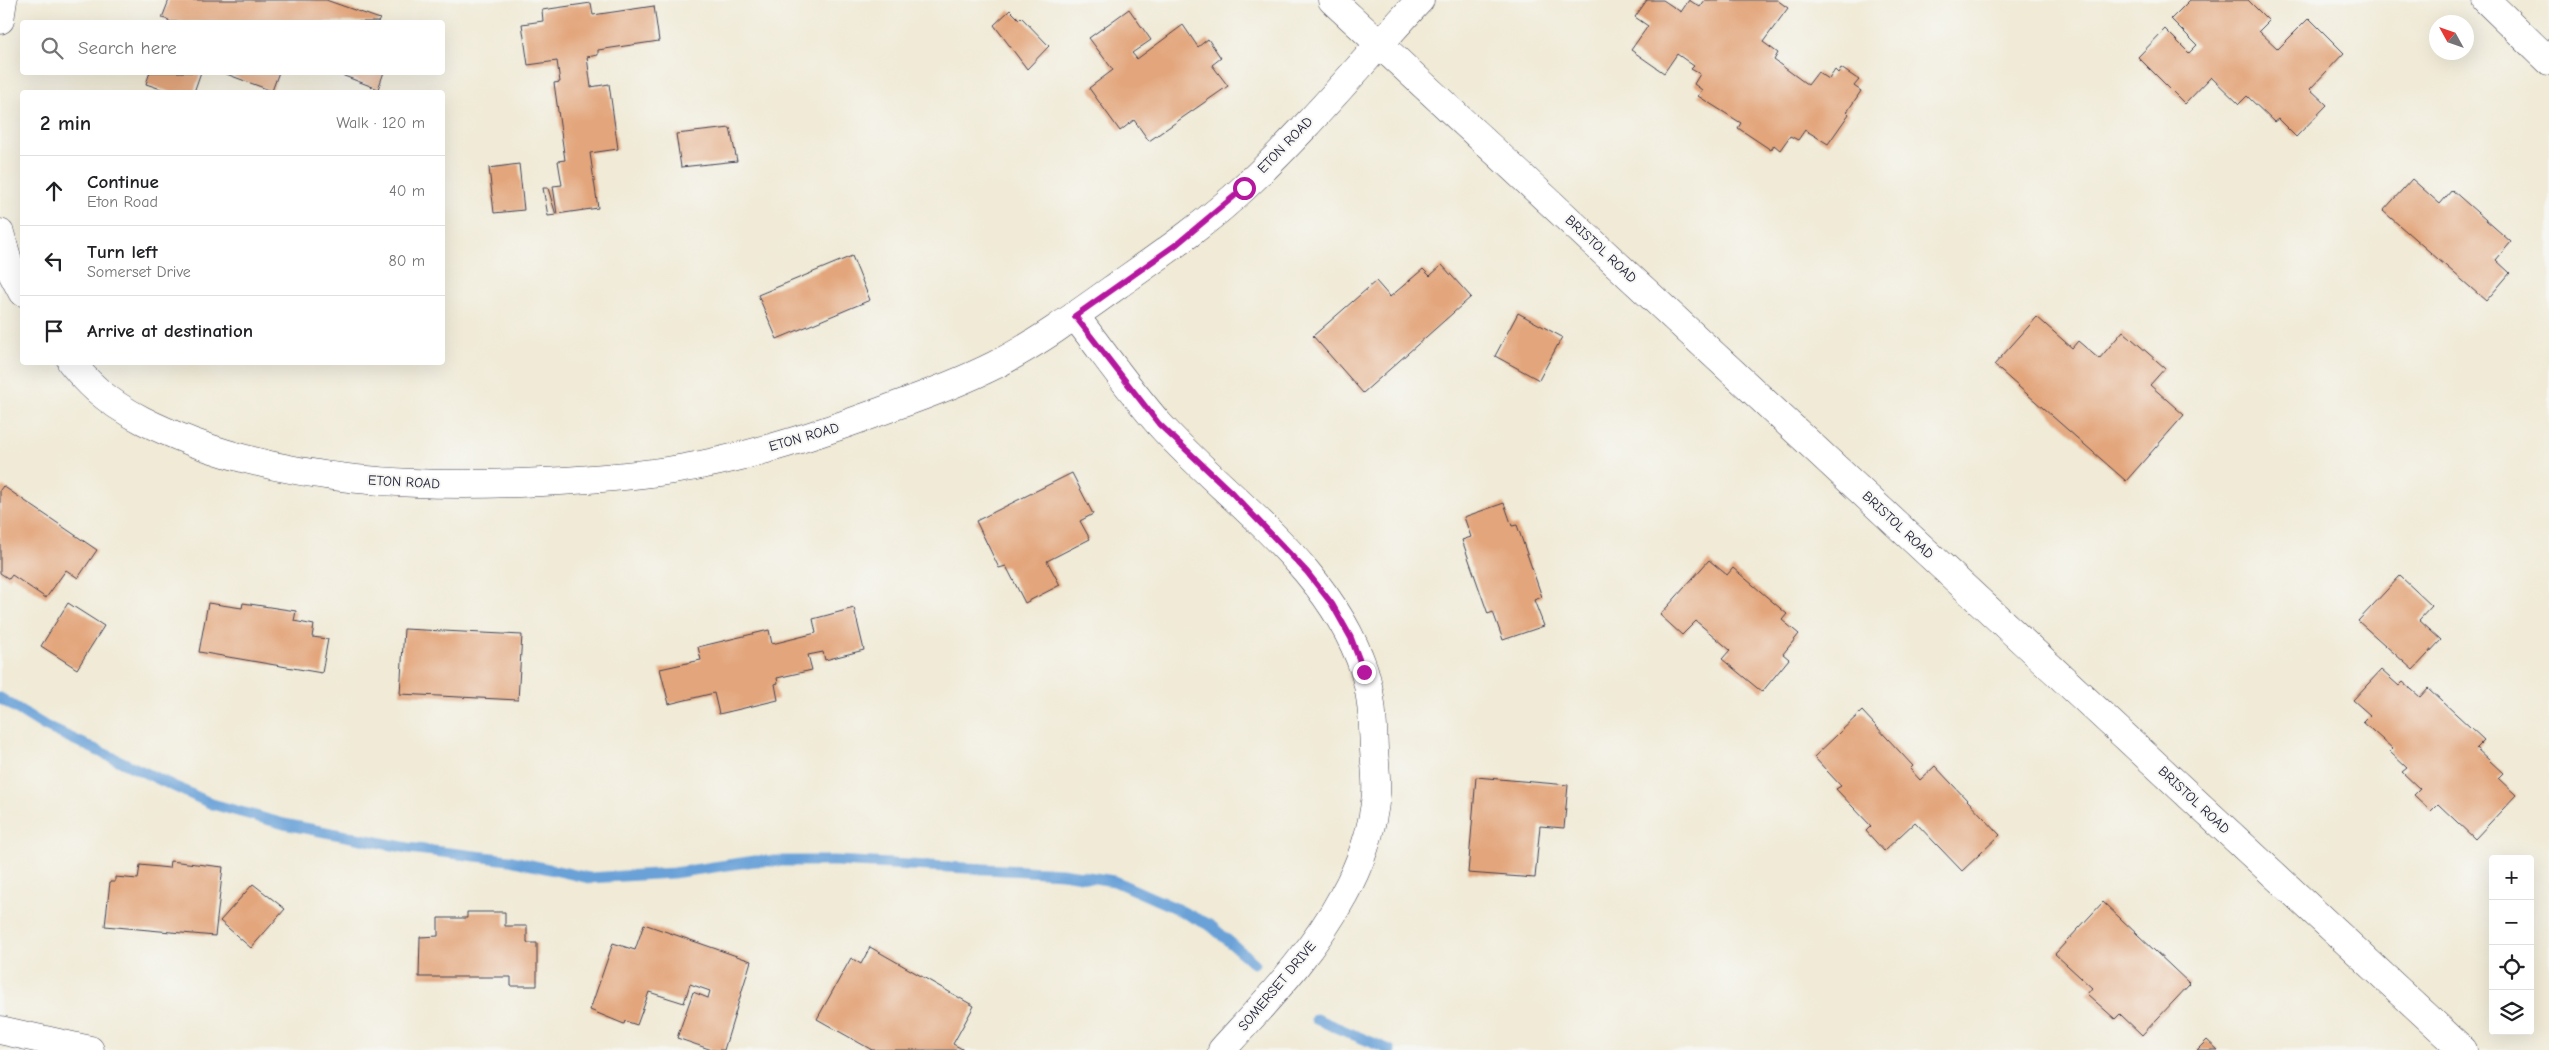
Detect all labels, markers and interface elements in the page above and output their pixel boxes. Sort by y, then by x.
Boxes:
north arrow [2429,15,2474,60]
search box [20,20,445,75]
icon: search [38,34,66,62]
text: Search here [78,37,177,59]
text: 2 min [40,111,91,135]
street label: ETON ROAD [1254,113,1316,177]
text: Walk · 120 m [336,114,425,132]
text: Continue [87,171,159,193]
icon: ahead [40,177,68,205]
route start [1233,177,1256,200]
text: 40 m [389,182,425,200]
text: Eton Road [87,193,158,211]
street label: BRISTOL ROAD [1562,212,1640,287]
text: Turn left [87,241,158,263]
icon: left [40,247,68,275]
text: 80 m [388,252,425,270]
text: Somerset Drive [87,263,191,281]
icon: arrive [40,317,68,345]
text: Arrive at destination [87,320,253,342]
street label: ETON ROAD [767,419,841,455]
street label: ETON ROAD [368,472,441,492]
street label: BRISTOL ROAD [1859,488,1937,563]
route end [1353,661,1376,684]
street label: BRISTOL ROAD [2155,763,2233,838]
map controls [2489,855,2534,1035]
button: + [2489,855,2534,900]
button: − [2489,900,2534,945]
street label: SOMERSET DRIVE [1235,938,1319,1034]
button: locate [2489,945,2534,990]
button: layers [2489,990,2534,1035]

